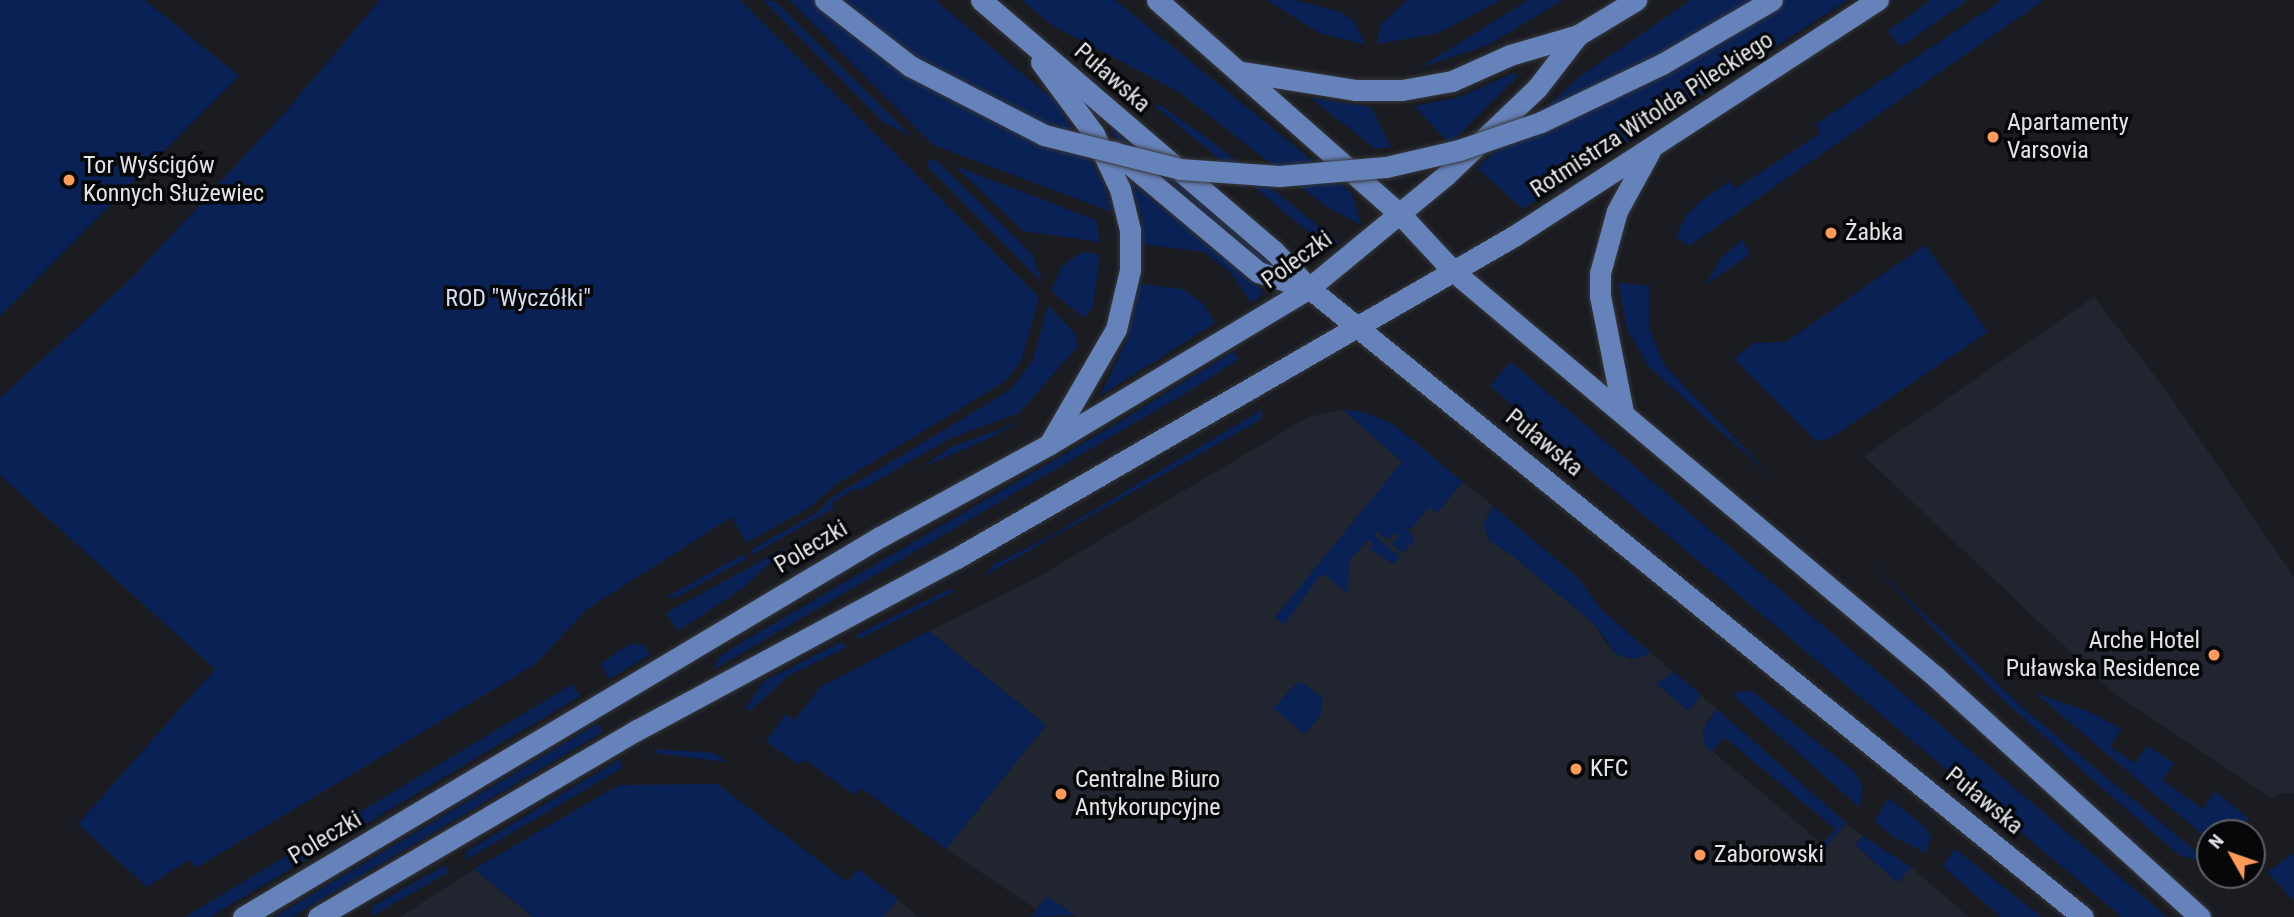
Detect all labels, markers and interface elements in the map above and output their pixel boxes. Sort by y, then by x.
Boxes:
street label: Rotmistrza Witolda Pileckiego [1525,26,1779,204]
street label: Puławska [1068,37,1156,119]
place label: Apartamenty Varsovia [2007,109,2129,165]
marker: Apartamenty Varsovia [1985,129,2001,145]
place label: Tor Wyścigów Konnych Służewiec [83,152,264,208]
marker: Tor Wyścigów Konnych Służewiec [61,172,77,188]
place label: Żabka [1845,219,1903,247]
street label: Poleczki [1256,225,1338,295]
marker: Żabka [1823,225,1839,241]
park label: ROD "Wyczółki" [445,285,591,313]
street label: Puławska [1499,403,1589,483]
street label: Poleczki [769,514,853,580]
place label: Arche Hotel Puławska Residence [2006,627,2200,683]
marker: Arche Hotel Puławska Residence [2206,647,2222,663]
place label: KFC [1590,755,1628,783]
marker: KFC [1568,761,1584,777]
street label: Puławska [1939,761,2029,841]
place label: Centralne Biuro Antykorupcyjne [1075,766,1221,822]
marker: Centralne Biuro Antykorupcyjne [1053,786,1069,802]
street label: Poleczki [283,805,367,871]
north arrow [2196,819,2266,889]
text: N [2204,830,2229,853]
place label: Zaborowski [1714,841,1824,869]
marker: Zaborowski [1692,847,1708,863]

